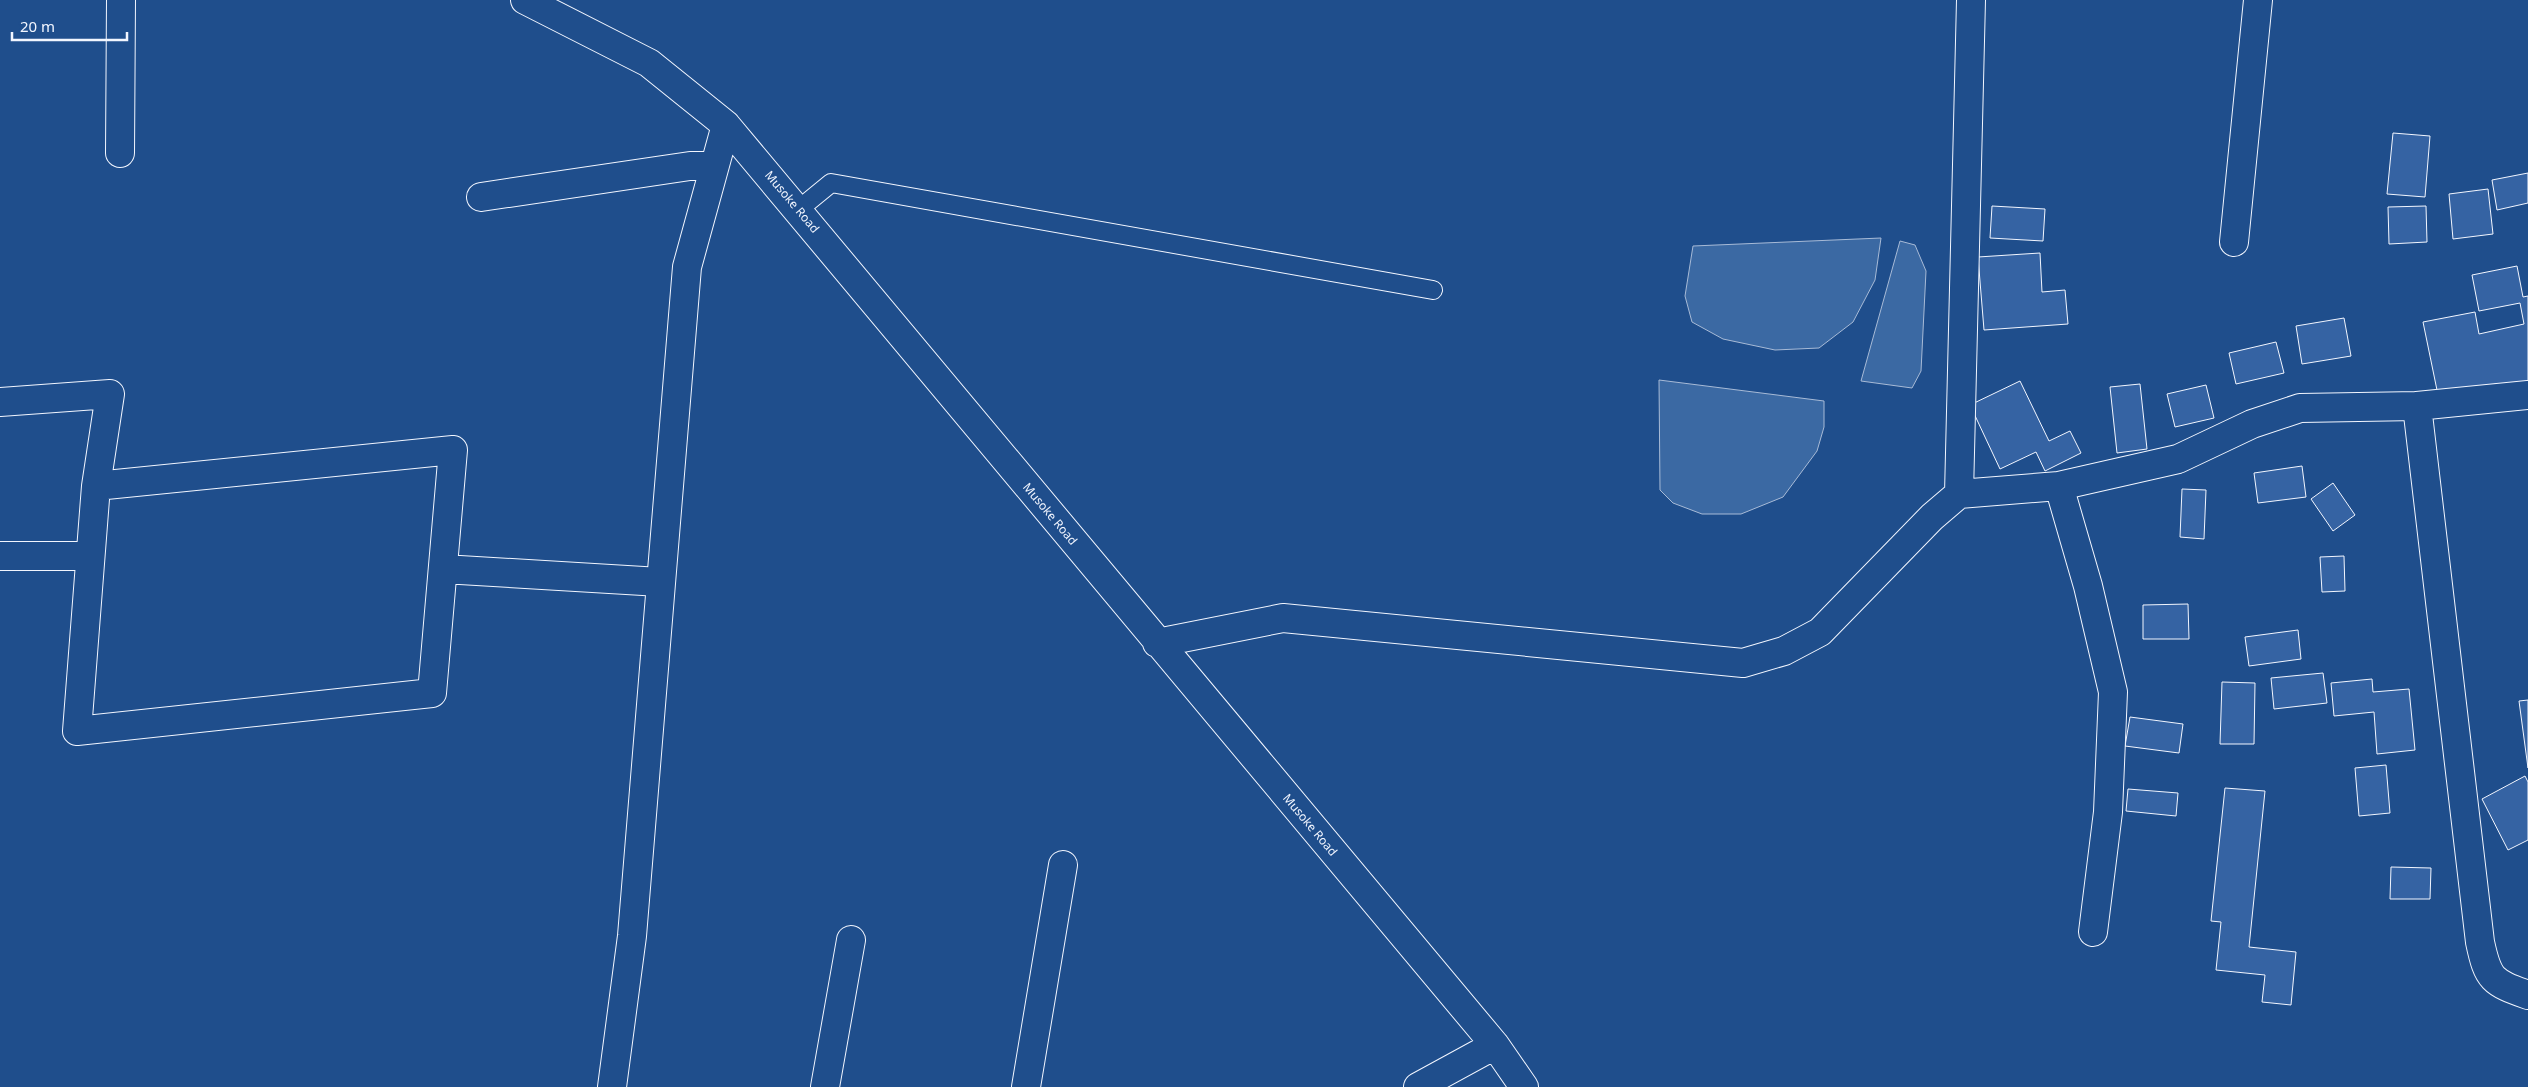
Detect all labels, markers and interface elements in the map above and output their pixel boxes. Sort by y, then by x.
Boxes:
scale bar [12,10,128,42]
text: 20 m [20,16,55,36]
street label: Musoke Road [761,167,823,236]
street label: Musoke Road [1019,479,1081,548]
street label: Musoke Road [1279,790,1341,859]

